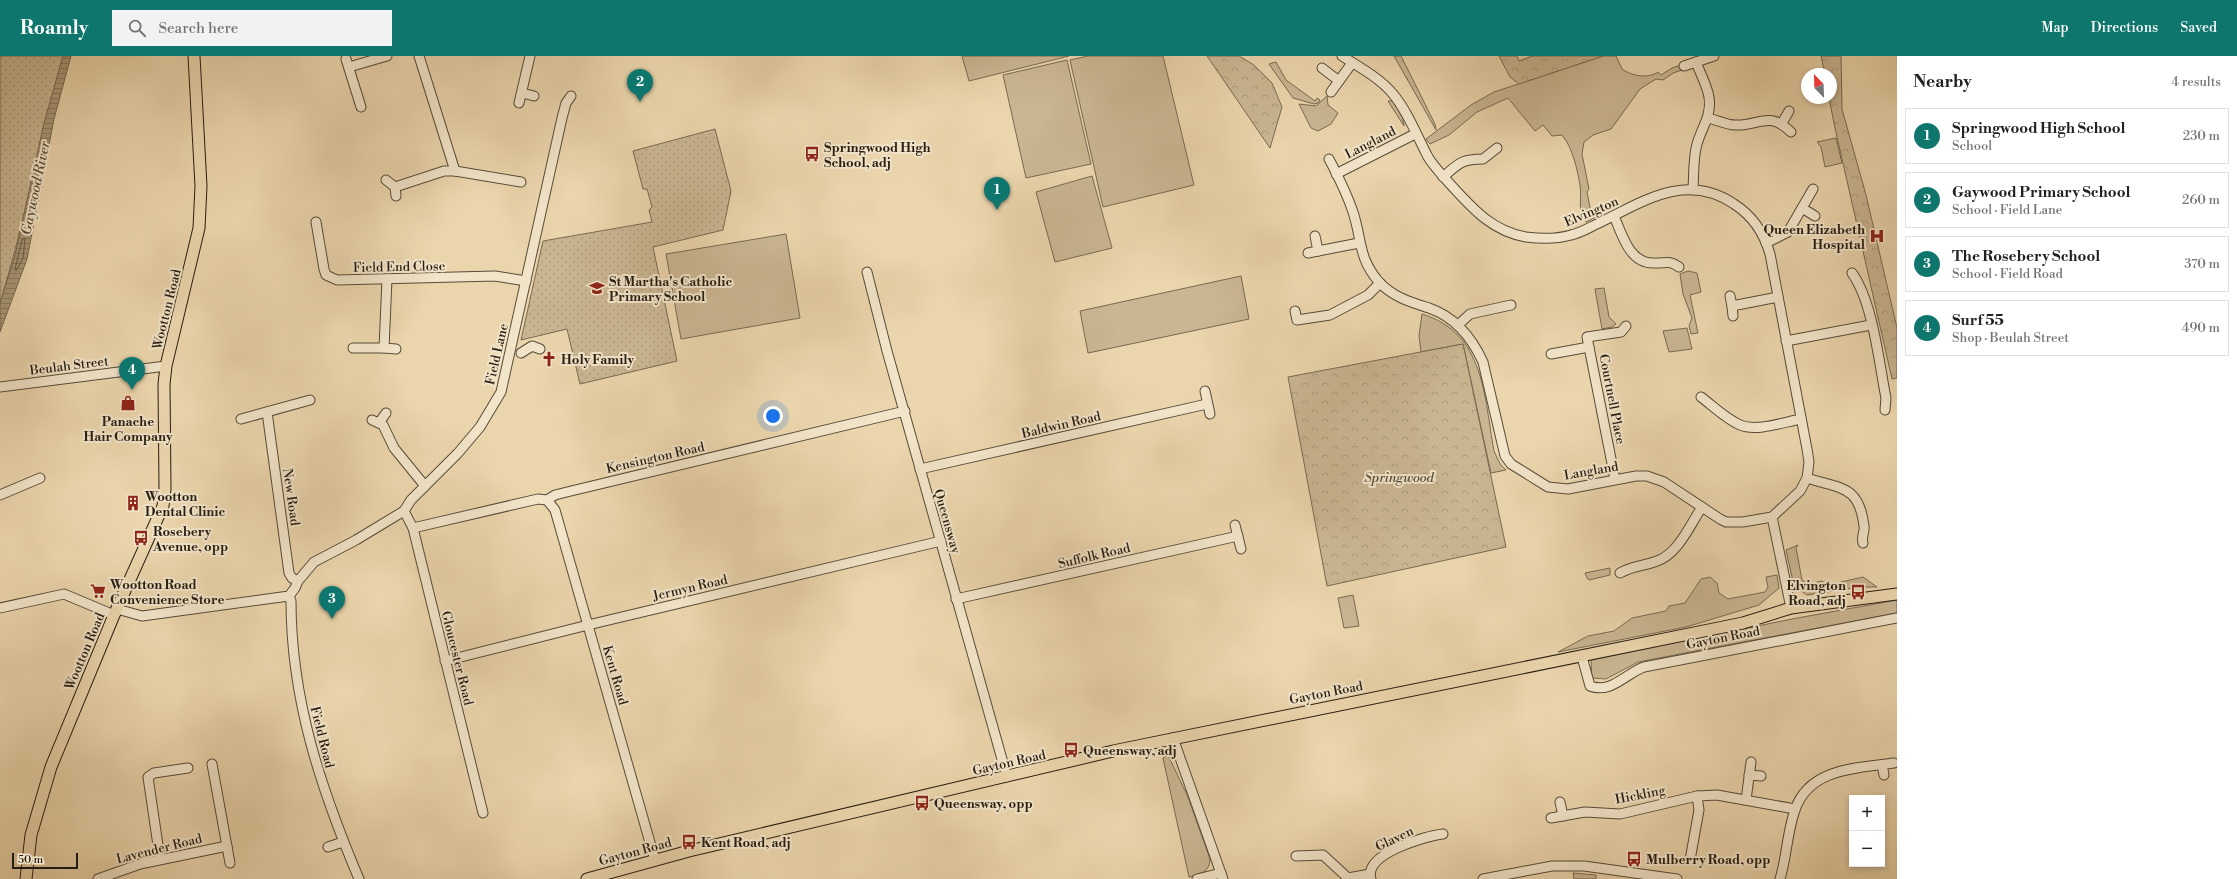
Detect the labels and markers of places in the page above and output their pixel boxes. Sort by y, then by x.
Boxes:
pin: 2 [627,69,653,102]
place label: Springwood High School, adj [824,140,931,171]
bus stop icon: Springwood High School, adj [803,145,821,163]
pin: 1 [984,177,1010,210]
place label: Queen Elizabeth Hospital [1763,222,1866,253]
hospital icon: Queen Elizabeth Hospital [1868,227,1886,245]
place label: St Martha's Catholic Primary School [609,274,732,305]
school or university icon: St Martha's Catholic Primary School [588,279,606,297]
church icon: Holy Family [540,350,558,368]
place label: Holy Family [561,352,635,368]
pin: 4 [119,357,145,390]
shop icon: Panache Hair Company [119,394,137,412]
place label: Panache Hair Company [84,414,173,445]
place label: Wootton Dental Clinic [144,489,225,520]
building icon: Wootton Dental Clinic [124,494,142,512]
place label: Rosebery Avenue, opp [152,524,228,555]
bus stop icon: Rosebery Avenue, opp [132,529,150,547]
place label: Wootton Road Convenience Store [109,577,224,608]
place label: Elvington Road, adj [1786,578,1846,609]
supermarket icon: Wootton Road Convenience Store [89,582,107,600]
bus stop icon: Elvington Road, adj [1849,583,1867,601]
pin: 3 [319,586,345,619]
bus stop icon: Queensway, adj [1062,741,1080,759]
place label: Queensway, adj [1083,743,1177,759]
bus stop icon: Queensway, opp [913,794,931,812]
place label: Queensway, opp [934,796,1033,812]
bus stop icon: Kent Road, adj [680,833,698,851]
place label: Kent Road, adj [701,835,791,851]
bus stop icon: Mulberry Road, opp [1625,850,1643,868]
place label: Mulberry Road, opp [1646,852,1770,868]

